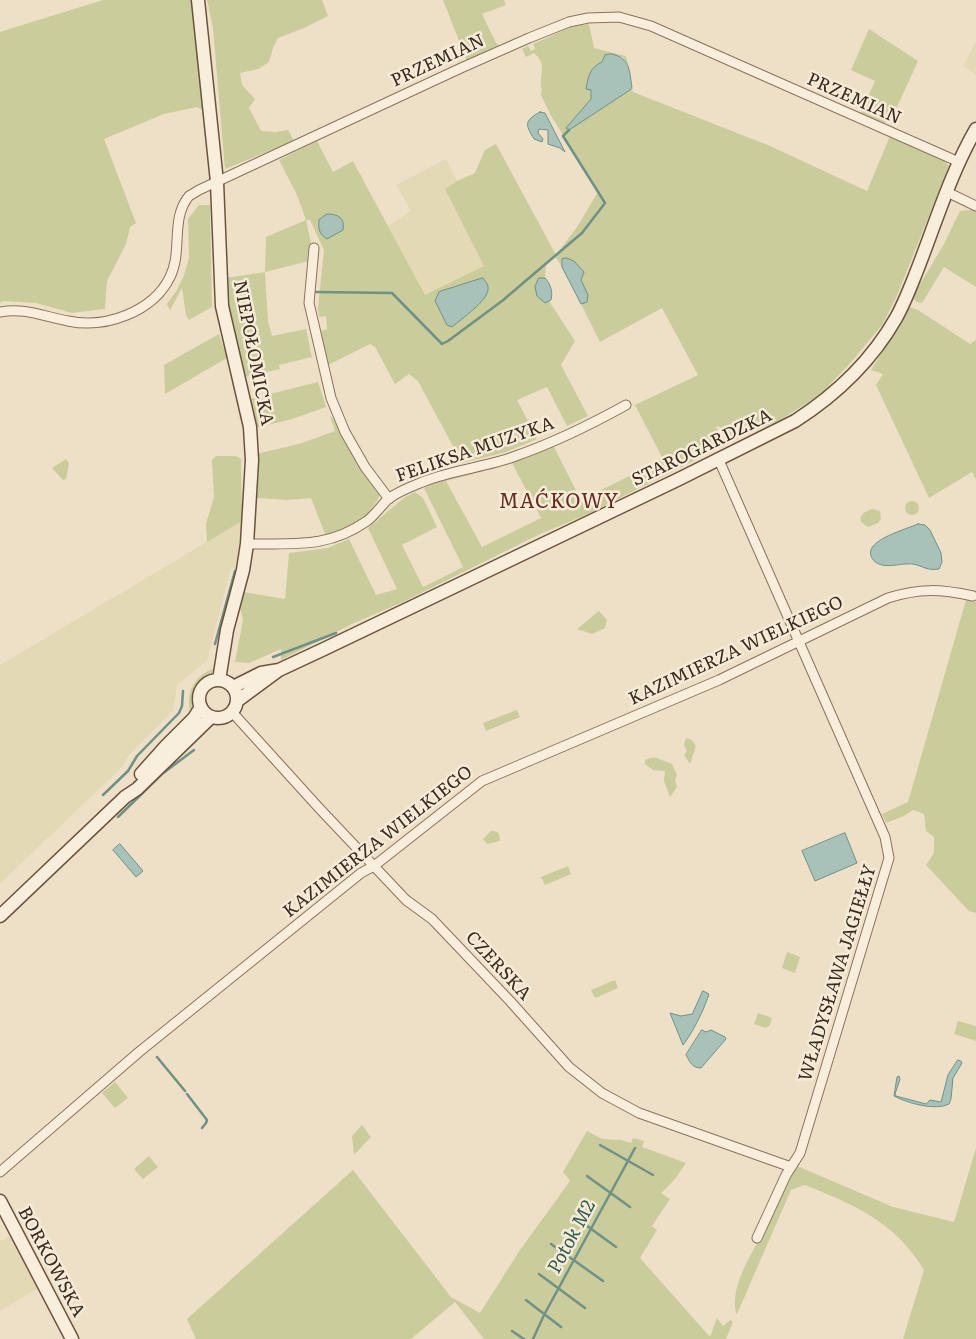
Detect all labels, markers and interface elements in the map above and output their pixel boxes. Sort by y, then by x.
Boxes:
street label: PRZEMIAN [388,30,488,92]
street label: PRZEMIAN [804,69,904,129]
street label: NIEPOŁOMICKA [228,278,278,428]
street label: STAROGARDZKA [628,405,776,491]
street label: FELIKSA MUZYKA [393,413,557,487]
district label: MAĆKOWY [498,490,620,514]
street label: KAZIMIERZA WIELKIEGO [625,592,847,710]
street label: KAZIMIERZA WIELKIEGO [279,761,477,923]
street label: WŁADYSŁAWA JAGIEŁŁY [795,862,881,1084]
street label: CZERSKA [461,927,535,1005]
water label: Potok M2 [543,1196,601,1278]
street label: BORKOWSKA [13,1203,89,1321]

